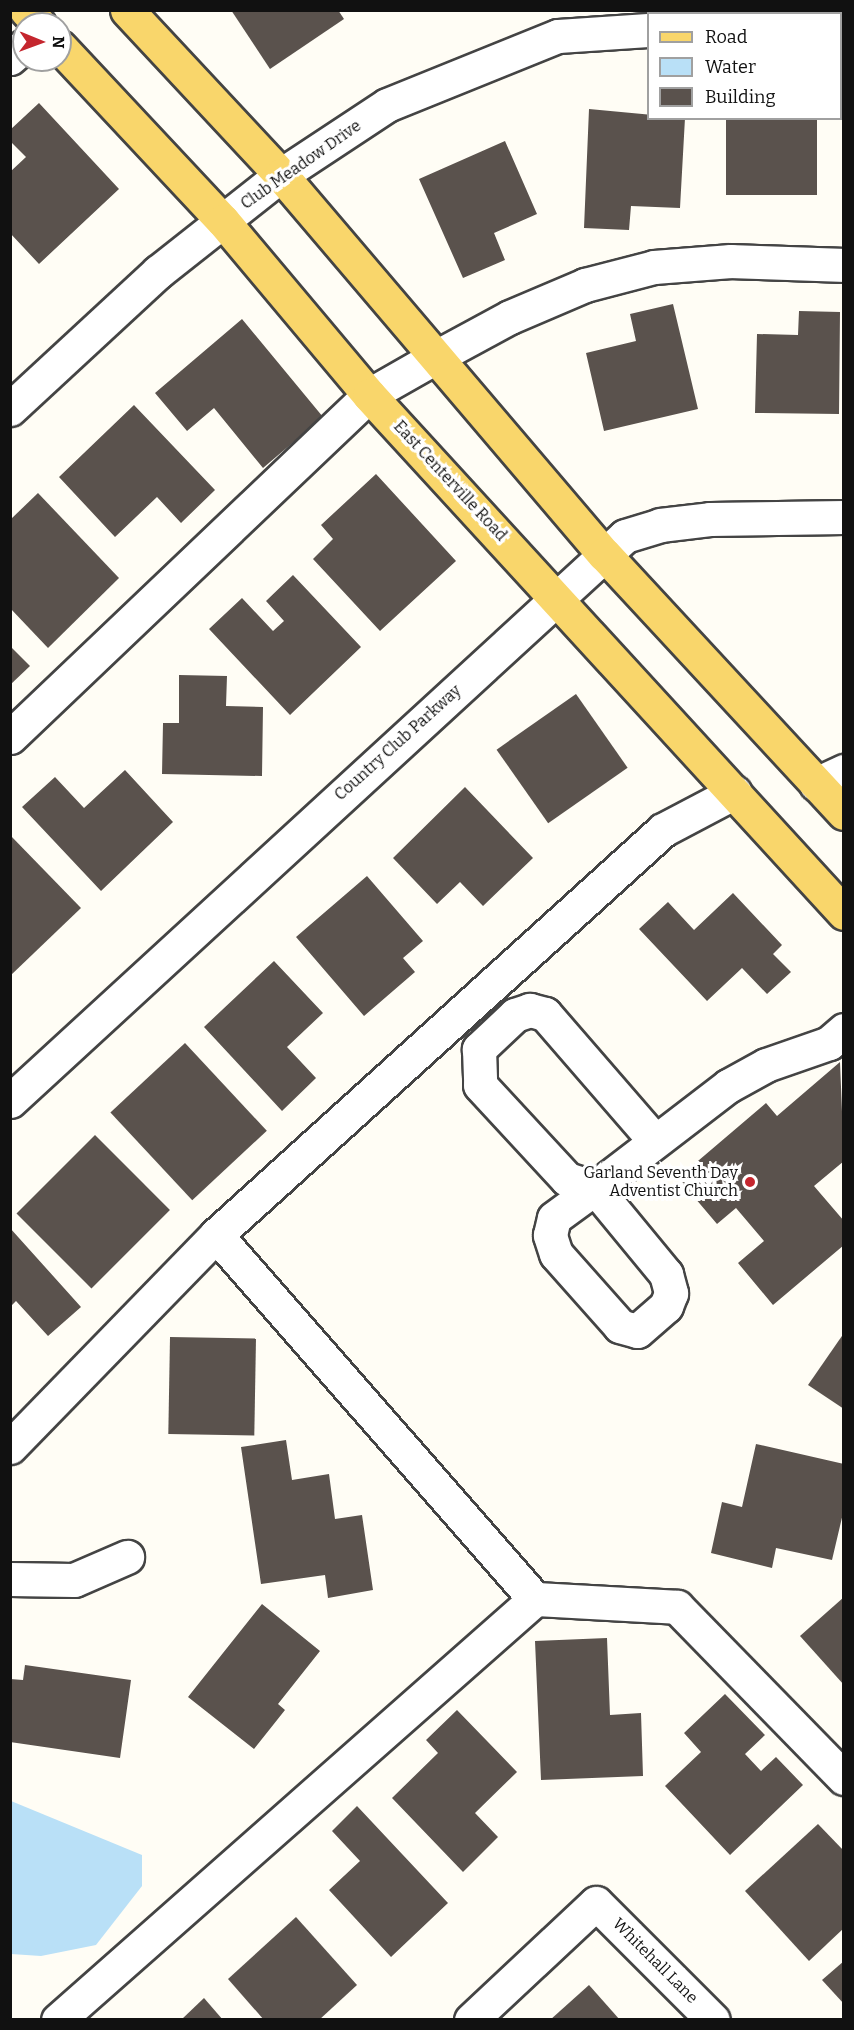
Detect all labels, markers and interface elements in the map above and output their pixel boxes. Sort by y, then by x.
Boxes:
north arrow [12,12,72,72]
legend [647,12,842,120]
text: Road [705,26,747,48]
text: N [49,36,68,49]
text: Water [705,56,756,78]
text: Building [705,86,776,108]
street label: Club Meadow Drive [237,116,365,214]
street label: East Centerville Road [389,417,511,545]
street label: Country Club Parkway [331,681,465,805]
place label: Garland Seventh Day Adventist Church [583,1163,738,1201]
marker: Garland Seventh Day Adventist Church [743,1175,757,1189]
street label: Whitehall Lane [608,1914,702,2008]

